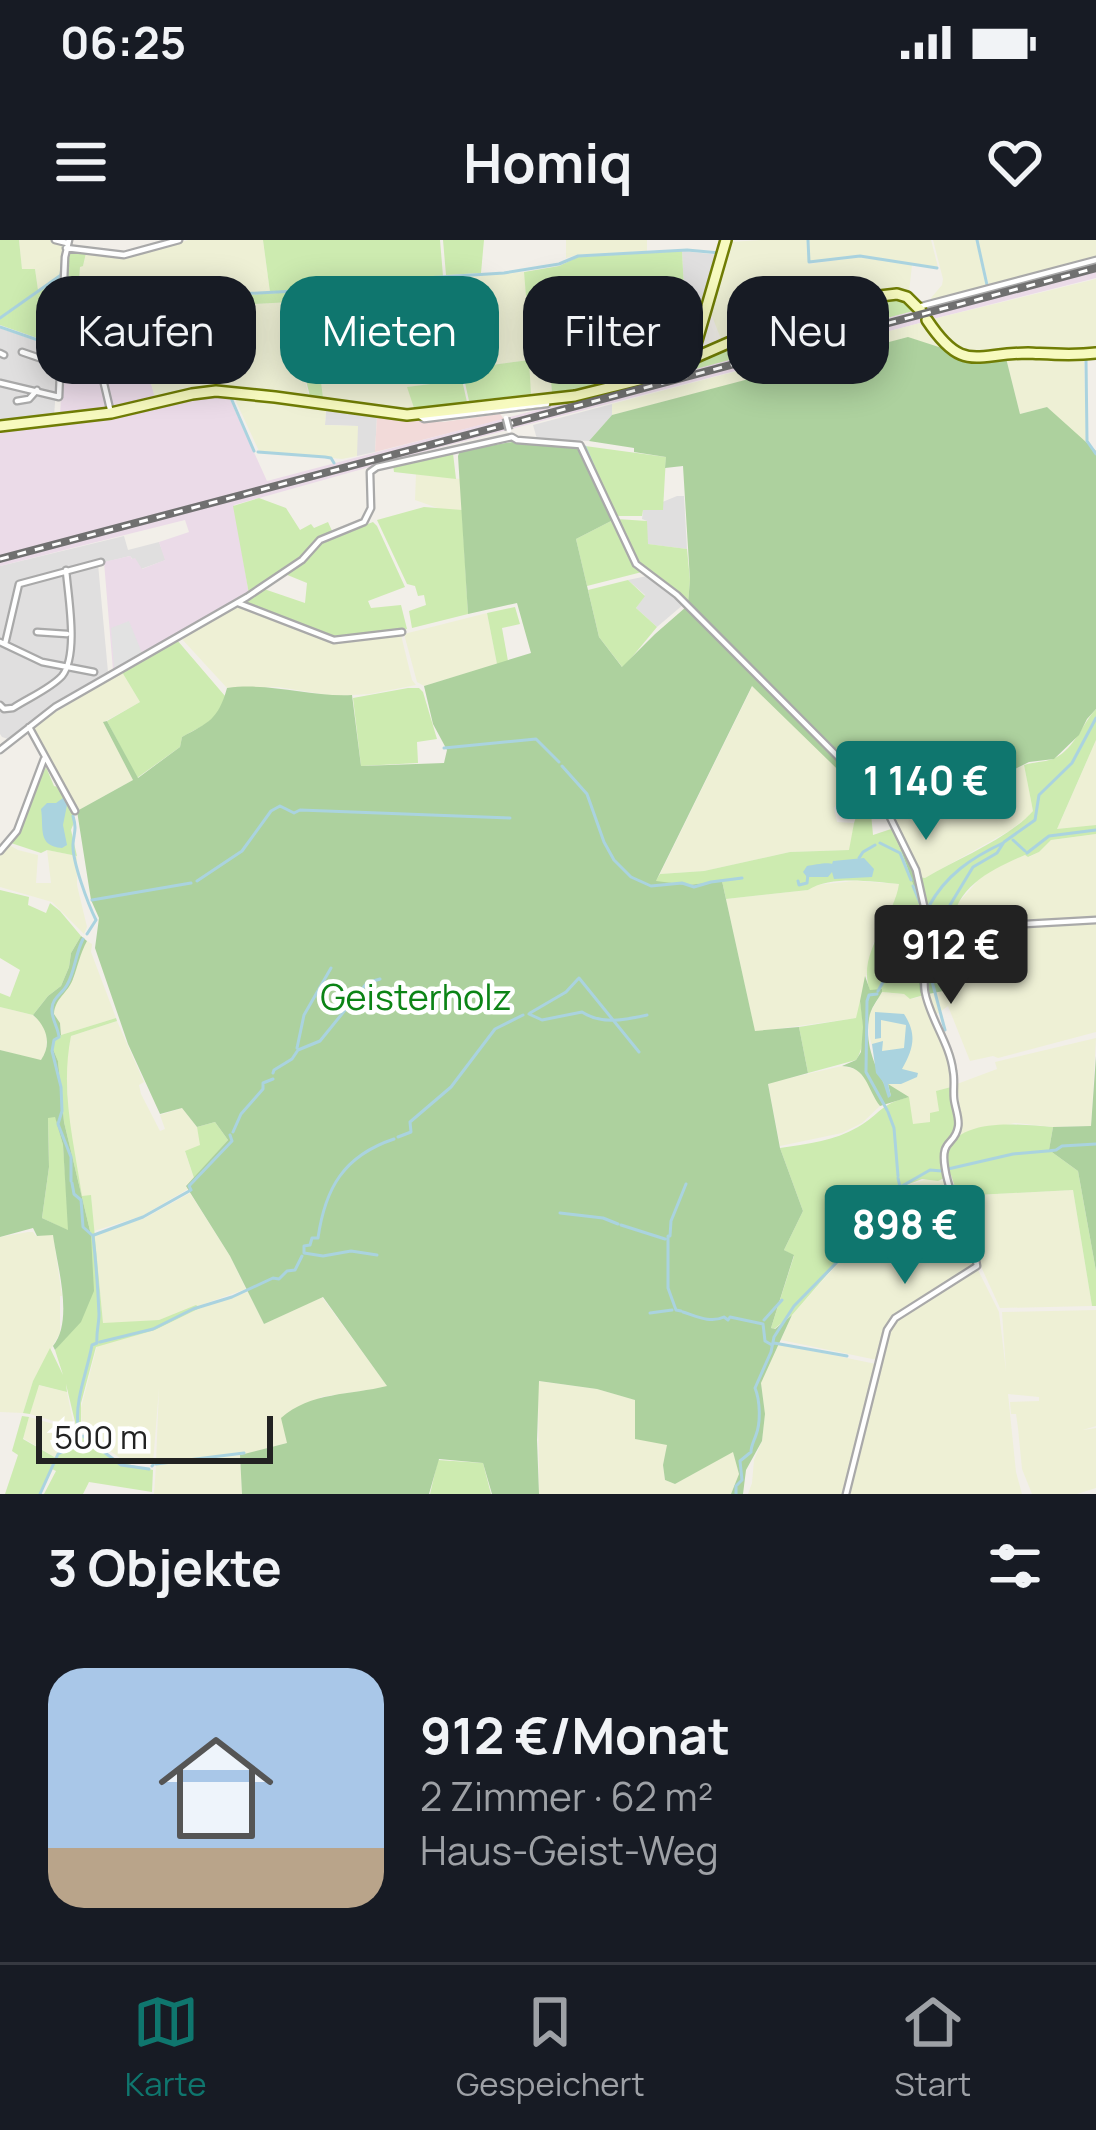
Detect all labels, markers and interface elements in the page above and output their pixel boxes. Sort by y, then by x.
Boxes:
text: 06:25 [60,11,186,73]
text: Homiq [463,125,633,199]
icon: menu [48,129,114,195]
icon: heart [982,129,1048,195]
chip: Kaufen [36,276,256,384]
chip: Mieten [280,276,499,384]
chip: Filter [523,276,703,384]
chip: Neu [727,276,889,384]
pin: 1 140 € [815,741,1037,843]
text: 1 140 € [863,753,989,807]
pin: 912 € [867,905,1035,1007]
text: 912 € [902,917,1000,971]
park label: Geisterholz [320,972,512,1021]
pin: 898 € [821,1185,989,1287]
text: 898 € [852,1197,958,1251]
scale bar [36,1410,273,1463]
text: 500 m [54,1414,148,1459]
text: 3 Objekte [48,1532,282,1601]
icon: filters [982,1533,1048,1599]
text: 912 €/Monat [420,1700,730,1769]
icon: home [144,1716,288,1860]
text: 2 Zimmer · 62 m² [420,1769,713,1823]
text: Haus-Geist-Weg [420,1823,719,1877]
tab: Karte [125,1989,206,2106]
tab: Gespeichert [456,1989,645,2106]
tab: Start [894,1989,971,2106]

